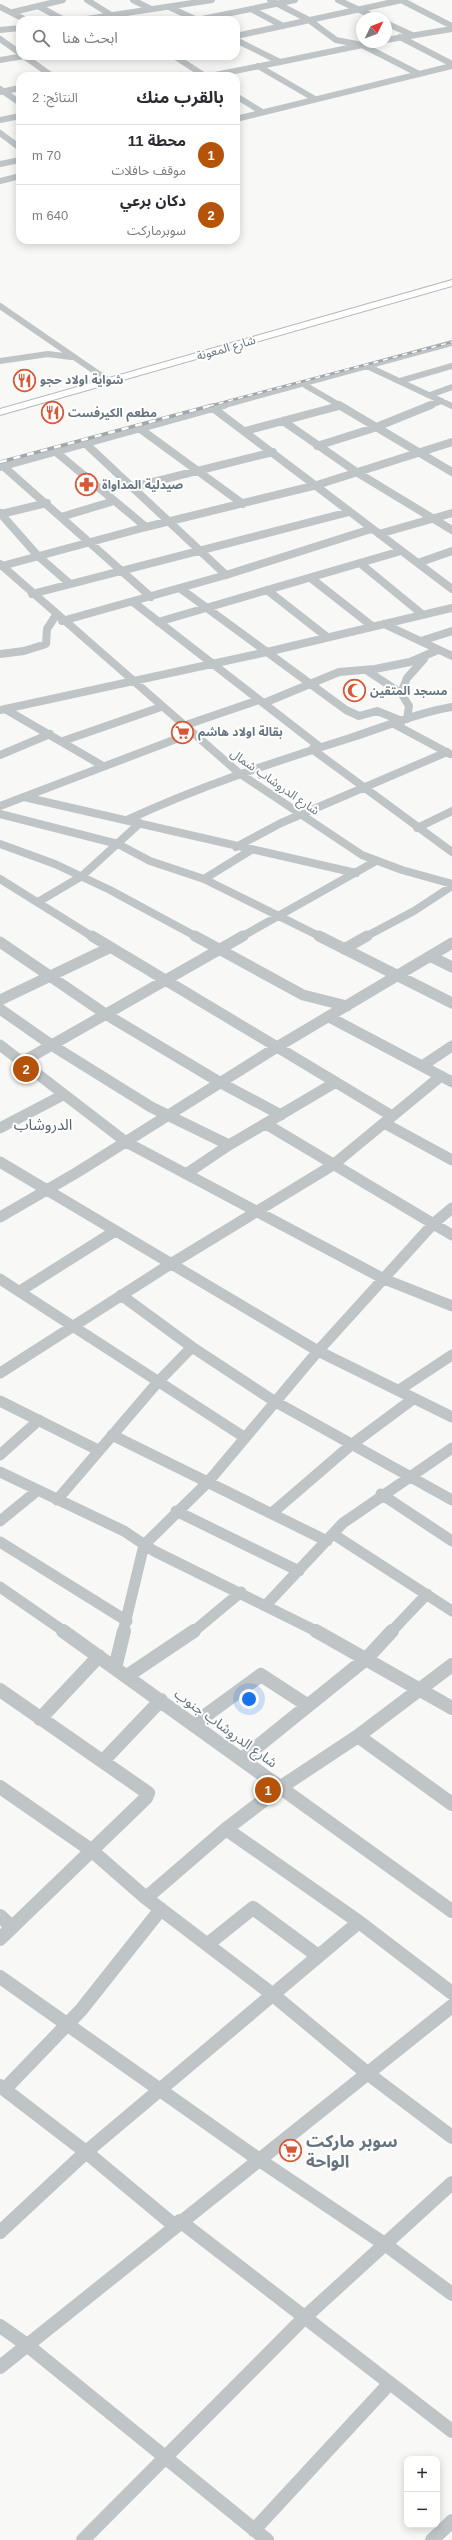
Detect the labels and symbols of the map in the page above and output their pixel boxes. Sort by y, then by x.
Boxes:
north arrow [356,12,392,48]
street label: شارع المعونة [195,333,258,365]
restaurant icon: شواية اولاد حجو [11,367,37,393]
place label: شواية اولاد حجو [40,373,123,387]
restaurant icon: مطعم الكيرفست [40,400,66,426]
place label: مطعم الكيرفست [68,406,157,422]
pharmacy icon: صيدلية المداواة [73,472,99,498]
place label: صيدلية المداواة [102,478,184,492]
mosque icon: مسجد المتقين [341,678,367,704]
place label: مسجد المتقين [370,684,447,698]
supermarket icon: بقالة اولاد هاشم [169,719,195,745]
place label: بقالة اولاد هاشم [198,725,283,741]
street label: شارع الدروشاب شمال [227,746,322,820]
pin: 2 [13,1054,39,1084]
district label: الدروشاب [14,1116,72,1134]
street label: شارع الدروشاب جنوب [170,1685,281,1773]
your location [239,1689,259,1709]
pin: 1 [255,1775,281,1805]
place label: سوبر ماركت الواحة [306,2132,398,2171]
supermarket icon: سوبر ماركت الواحة [278,2138,304,2164]

